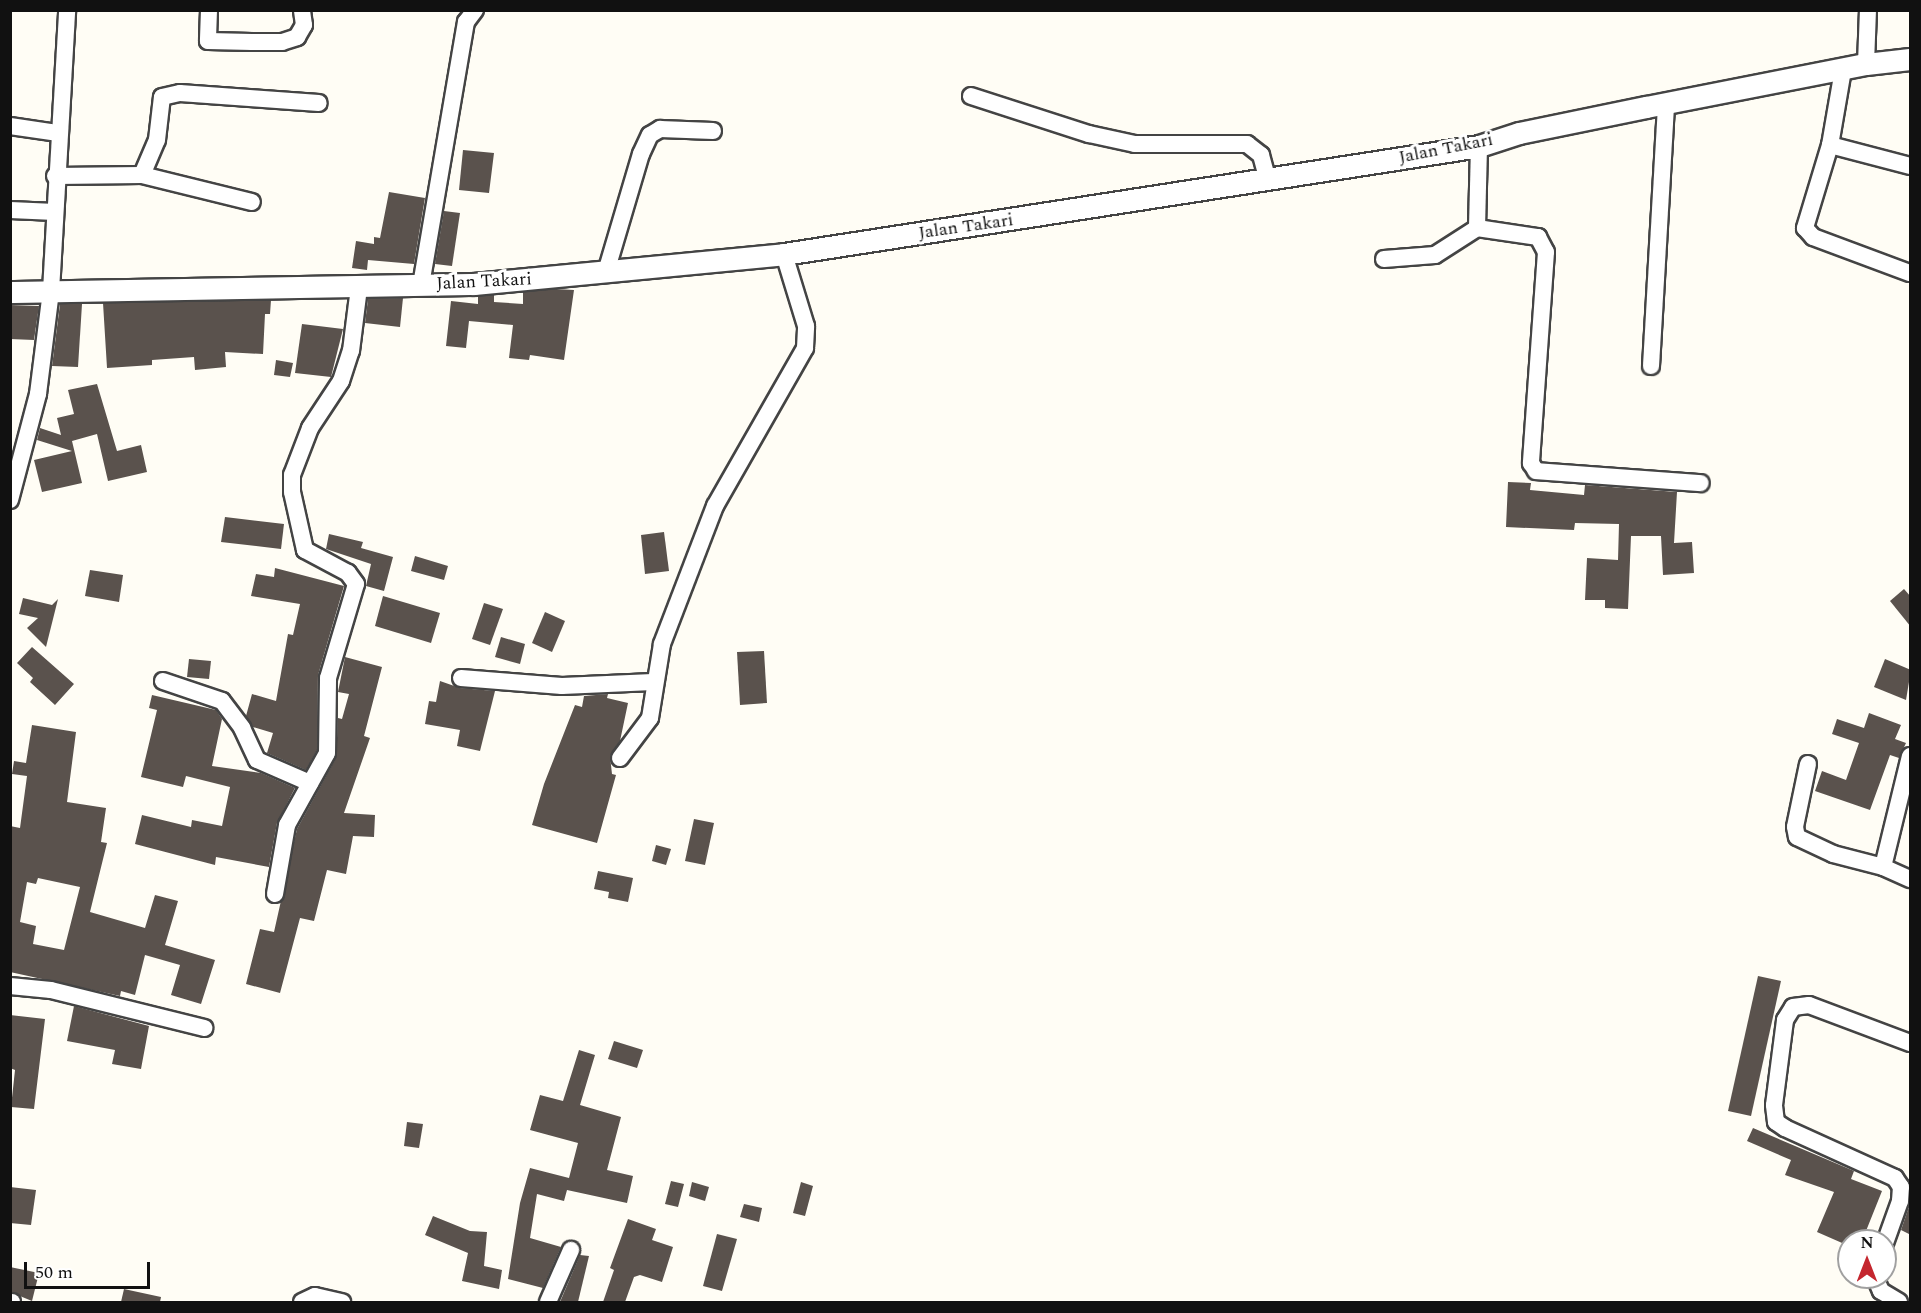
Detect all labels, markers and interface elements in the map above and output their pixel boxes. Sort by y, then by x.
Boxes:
street label: Jalan Takari [1397,129,1495,169]
street label: Jalan Takari [917,210,1015,244]
street label: Jalan Takari [436,269,532,295]
north arrow [1837,1229,1897,1289]
text: N [1860,1231,1874,1255]
scale bar [27,1250,153,1288]
text: 50 m [35,1259,73,1286]

